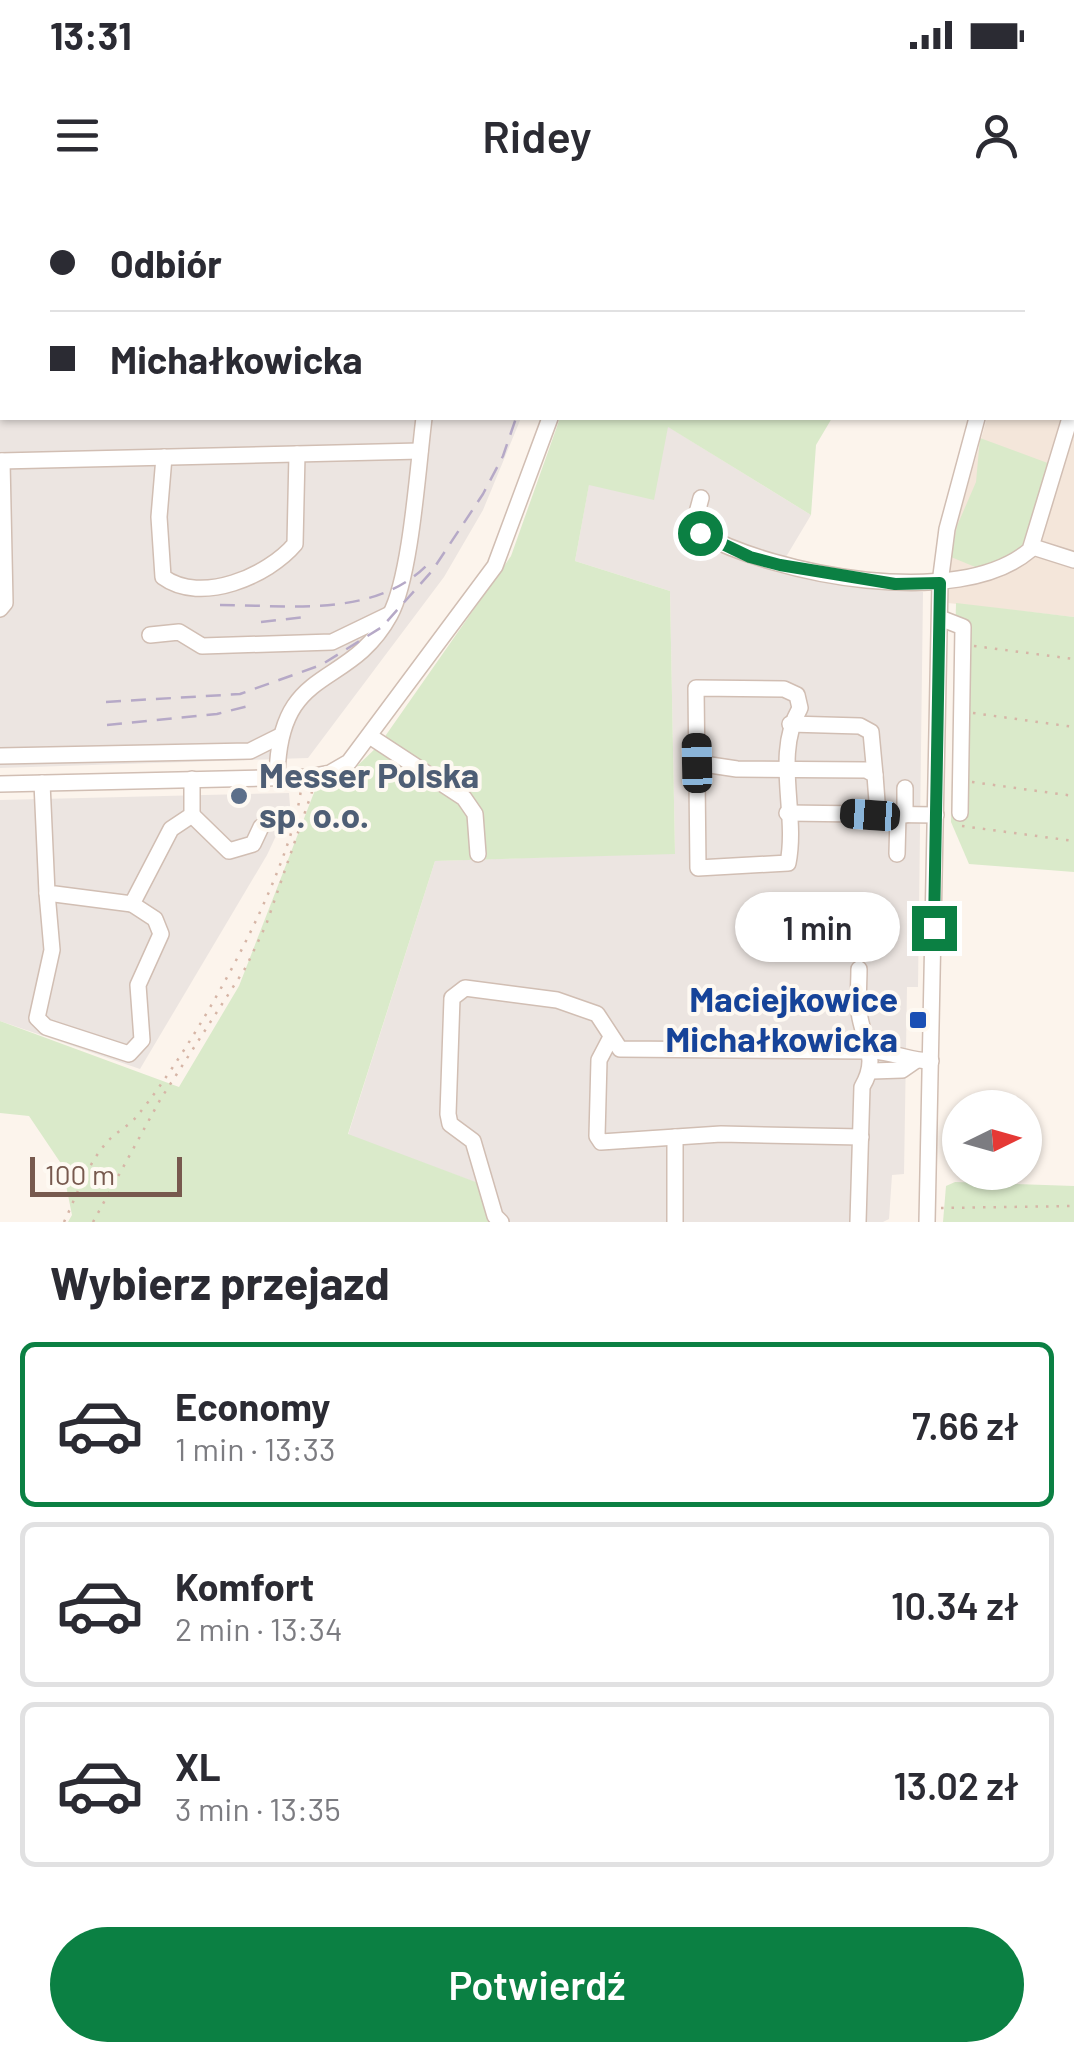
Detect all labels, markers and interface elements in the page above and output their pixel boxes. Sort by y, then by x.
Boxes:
text: 13:31 [50,12,132,58]
icon: menu [50,108,105,163]
text: Ridey [482,108,592,162]
icon: person [969,108,1024,163]
text: Odbiór [110,240,222,286]
text: Michałkowicka [110,336,363,382]
route start [678,511,723,556]
car [681,733,713,793]
place label: Messer Polska sp. o.o. [259,753,479,835]
marker: Messer Polska sp. o.o. [228,785,250,807]
car [839,798,901,832]
callout: 1 min [734,893,899,963]
route end [912,906,957,951]
text: 1 min [783,908,852,946]
place label: Maciejkowice Michałkowicka [665,977,898,1059]
marker: Maciejkowice Michałkowicka [907,1009,929,1031]
north arrow [942,1090,1042,1190]
map controls [942,1090,1042,1190]
scale bar [30,1152,182,1196]
text: 100 m [45,1157,115,1191]
text: Wybierz przejazd [50,1255,390,1309]
icon: car [55,1380,145,1470]
text: Economy [175,1383,330,1429]
text: 7.66 zł [912,1402,1019,1448]
text: 1 min · 13:33 [175,1429,335,1467]
icon: car [55,1560,145,1650]
text: Komfort [175,1563,314,1609]
text: 10.34 zł [891,1582,1019,1628]
text: 2 min · 13:34 [175,1609,343,1647]
icon: car [55,1740,145,1830]
text: XL [175,1743,221,1789]
text: 13.02 zł [893,1762,1019,1808]
text: 3 min · 13:35 [175,1789,341,1827]
button: Potwierdź [50,1927,1024,2042]

